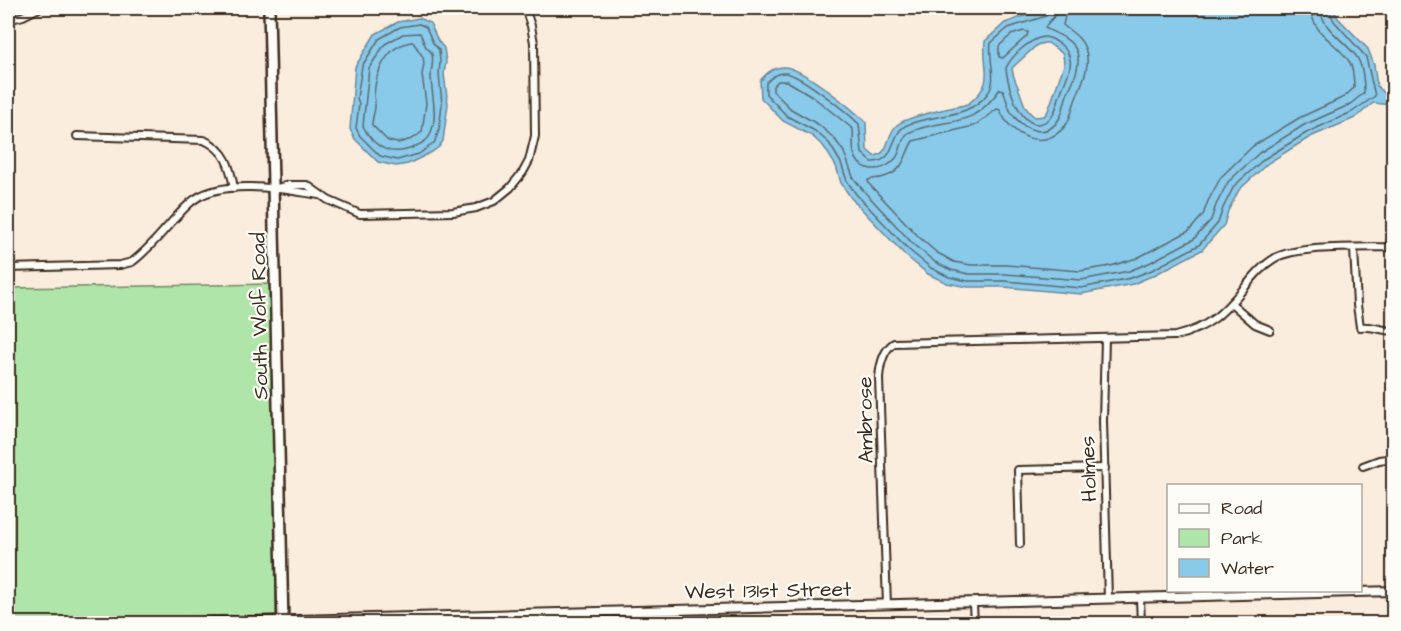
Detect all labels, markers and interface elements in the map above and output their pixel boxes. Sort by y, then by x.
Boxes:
street label: South Wolf Road [244,232,275,400]
street label: Ambrose [850,376,881,464]
street label: Holmes [1073,435,1104,503]
legend [1167,484,1362,592]
text: Road [1221,496,1262,521]
text: Park [1221,526,1263,551]
text: Water [1221,556,1274,581]
street label: West 131st Street [684,575,852,606]

